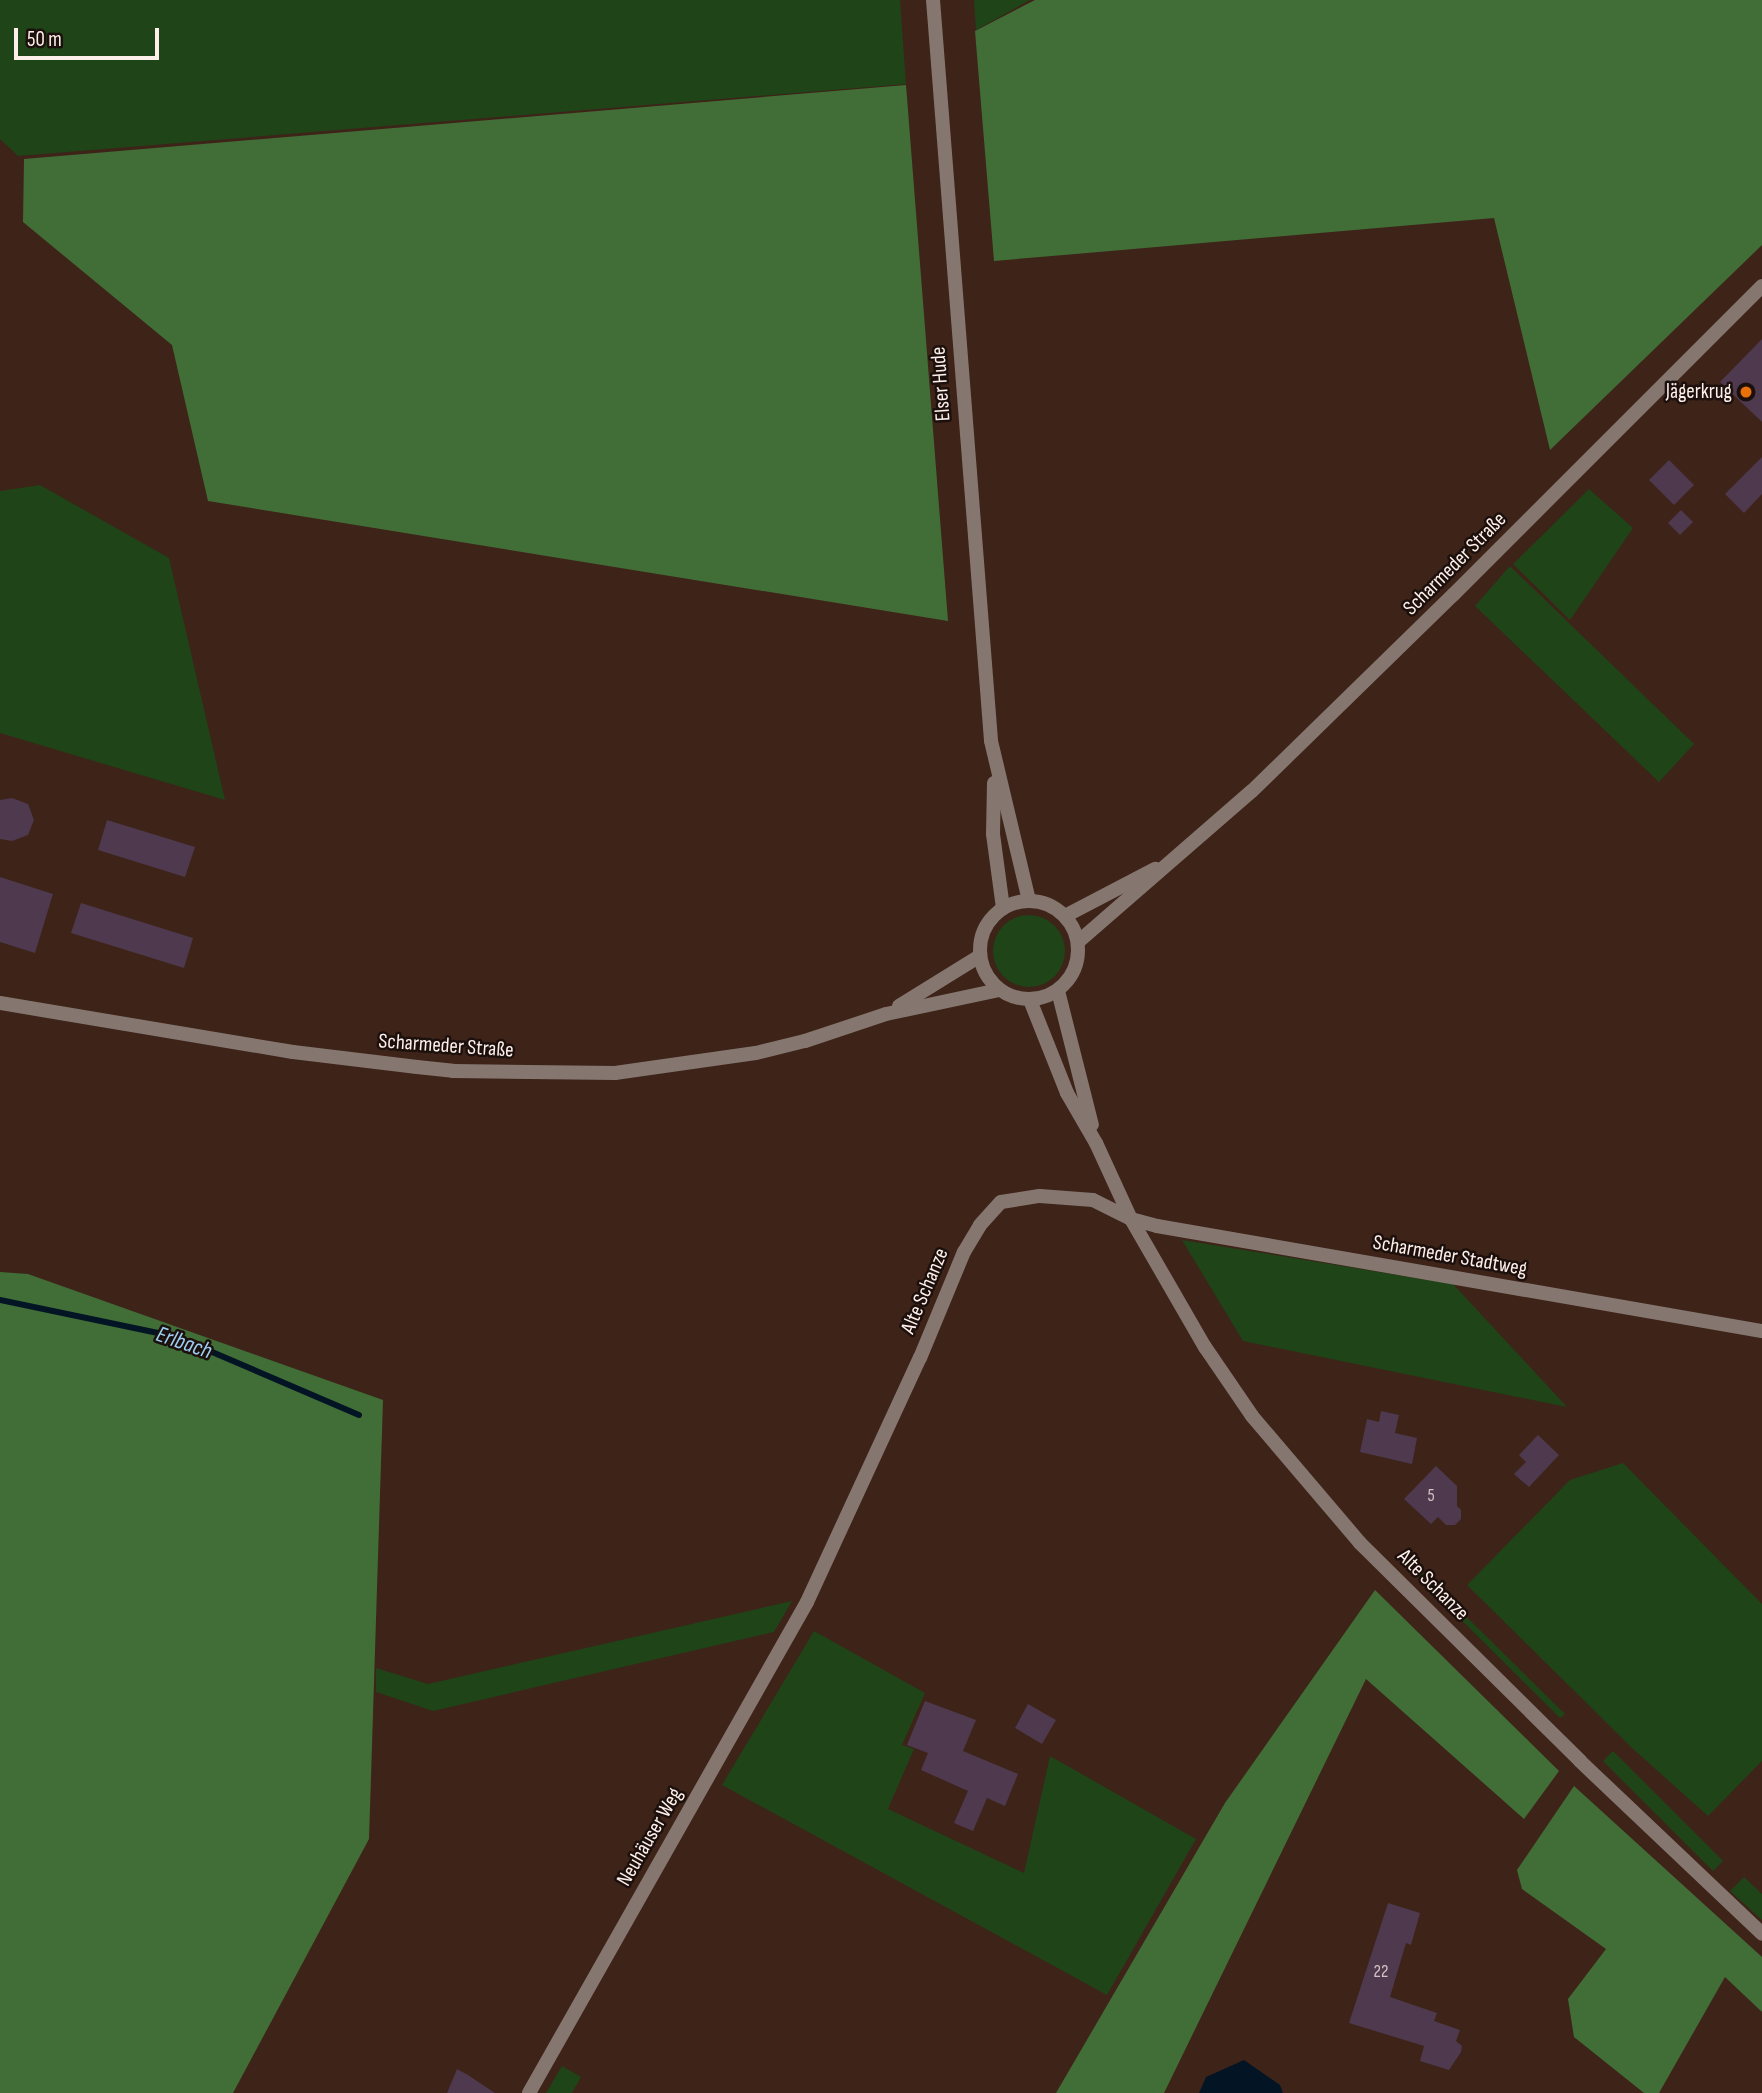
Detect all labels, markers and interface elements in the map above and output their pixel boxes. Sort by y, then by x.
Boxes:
scale bar [18,14,163,58]
text: 50 m [27,27,62,52]
street label: Elser Hude [926,346,956,422]
place label: Jägerkrug [1666,379,1732,405]
marker: Jägerkrug [1738,384,1754,400]
street label: Scharmeder Straße [1398,507,1512,621]
street label: Scharmeder Straße [378,1029,514,1063]
street label: Scharmeder Stadtweg [1371,1230,1529,1282]
street label: Alte Schanze [896,1245,954,1337]
water label: Erlbach [152,1321,216,1365]
house number: 5 [1427,1485,1435,1507]
street label: Alte Schanze [1392,1544,1474,1626]
street label: Neuhäuser Weg [612,1783,688,1891]
house number: 22 [1374,1961,1388,1983]

